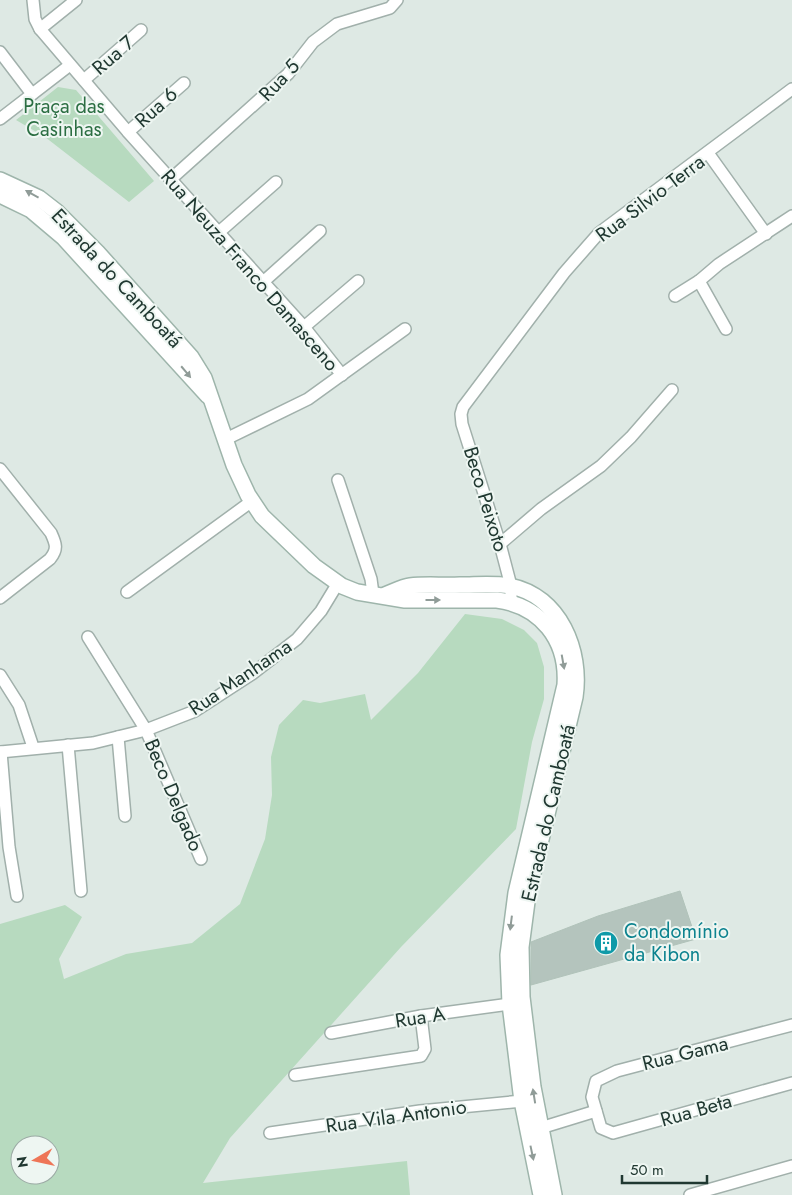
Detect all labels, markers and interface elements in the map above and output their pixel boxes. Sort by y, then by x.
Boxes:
street label: Rua 7 [86,28,141,82]
street label: Rua 5 [252,53,307,108]
street label: Rua 6 [128,80,184,134]
park label: Praça das Casinhas [23,92,105,144]
street label: Rua Silvio Terra [590,148,711,249]
street label: Rua Neuza Franco Damasceno [154,163,346,378]
one-way arrow [25,190,38,199]
street label: Estrada do Camboatá [44,202,189,354]
one-way arrow [180,365,191,378]
street label: Beco Peixoto [456,443,515,555]
one-way arrow [426,596,442,604]
street label: Rua Manhama [183,632,298,723]
one-way arrow [560,654,568,670]
street label: Estrada do Camboatá [514,722,583,905]
street label: Beco Delgado [137,734,210,856]
one-way arrow [507,915,515,931]
place label: Condomínio da Kibon [624,917,729,969]
building icon: Condomínio da Kibon [593,930,619,956]
street label: Rua A [393,999,448,1036]
street label: Rua Gama [639,1029,731,1078]
street label: Rua Beta [657,1086,735,1135]
one-way arrow [530,1087,538,1103]
street label: Rua Vila Antonio [324,1092,468,1141]
north arrow [10,1135,60,1185]
one-way arrow [528,1146,536,1161]
scale bar [622,1152,707,1184]
text: N [11,1155,33,1169]
text: 50 m [630,1159,664,1181]

